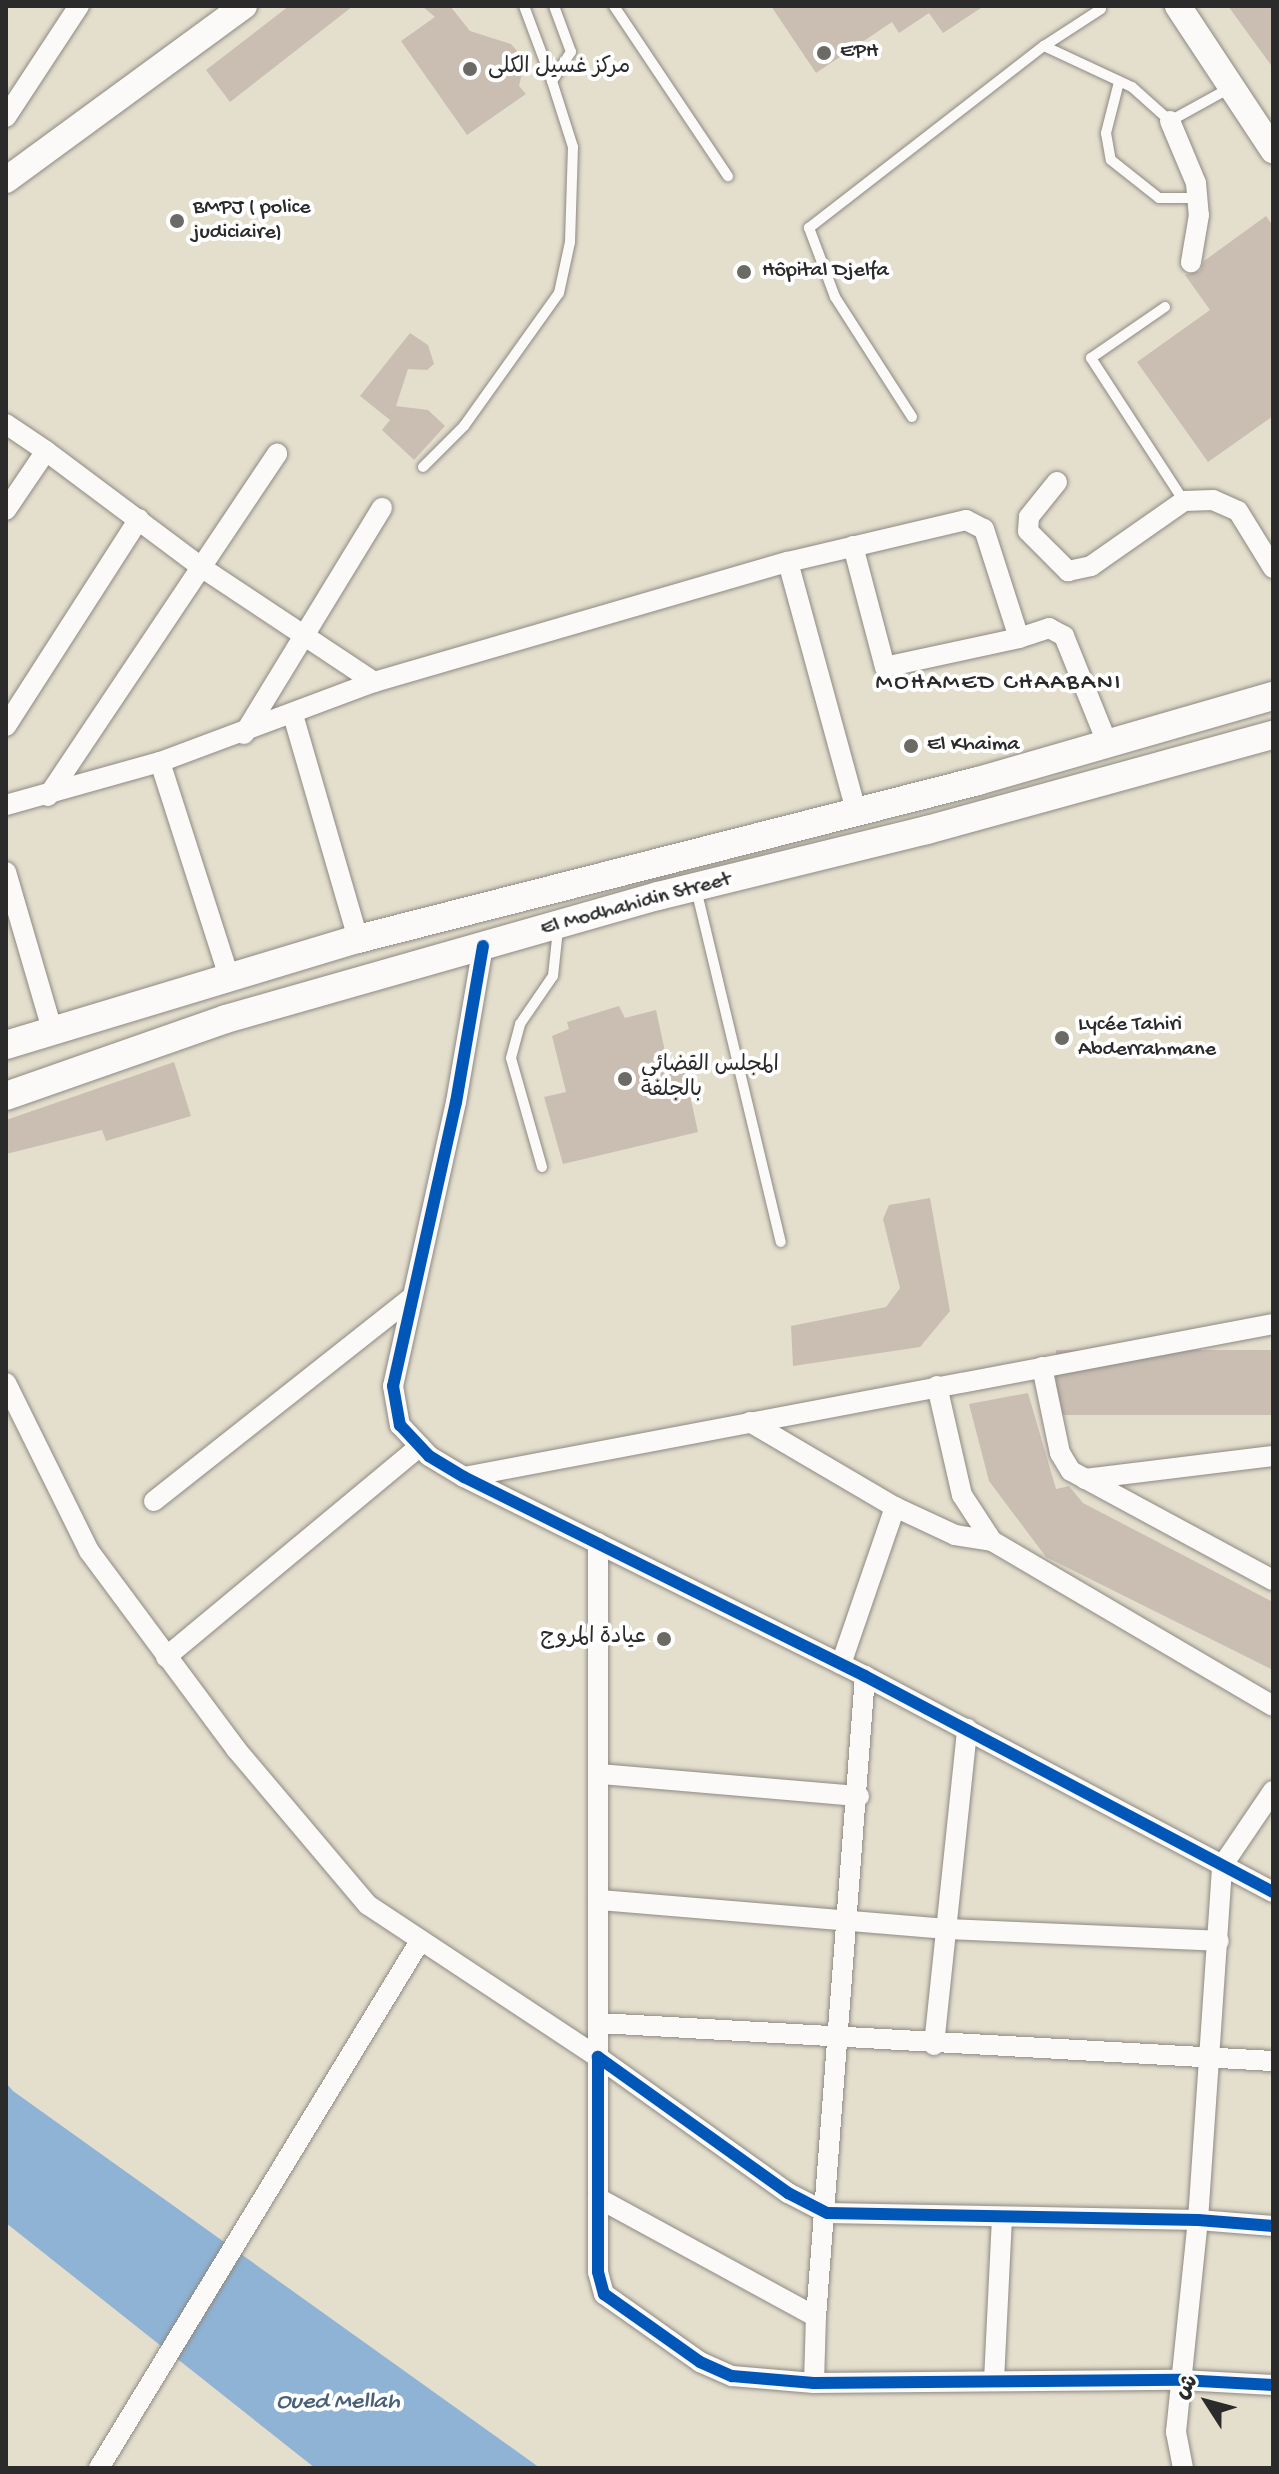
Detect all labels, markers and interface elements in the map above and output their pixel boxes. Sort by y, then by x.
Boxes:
place label: EPH [840,40,878,66]
marker: EPH [815,44,833,62]
place label: مركز غسيل الكلى [488,56,630,82]
marker: مركز غسيل الكلى [459,58,481,80]
place label: BMPJ ( police judiciaire) [193,195,311,246]
marker: BMPJ ( police judiciaire) [168,212,186,230]
place label: Hôpital Djelfa [762,259,889,285]
marker: Hôpital Djelfa [733,261,755,283]
district label: MOHAMED CHAABANI [876,670,1122,698]
place label: El Khaima [927,733,1020,759]
marker: El Khaima [902,737,920,755]
street label: El Modhahidin Street [538,867,734,943]
place label: Lycée Tahiri Abderrahmane [1078,1012,1216,1064]
marker: Lycée Tahiri Abderrahmane [1053,1029,1071,1047]
place label: المجلس القضائي بالجلفة [641,1053,779,1104]
marker: المجلس القضائي بالجلفة [616,1070,634,1088]
place label: عيادة المروج [540,1626,646,1652]
marker: عيادة المروج [653,1628,675,1650]
north arrow [1167,2362,1247,2442]
text: ش [1170,2370,1205,2405]
water label: Oued Mellah [276,2389,400,2417]

